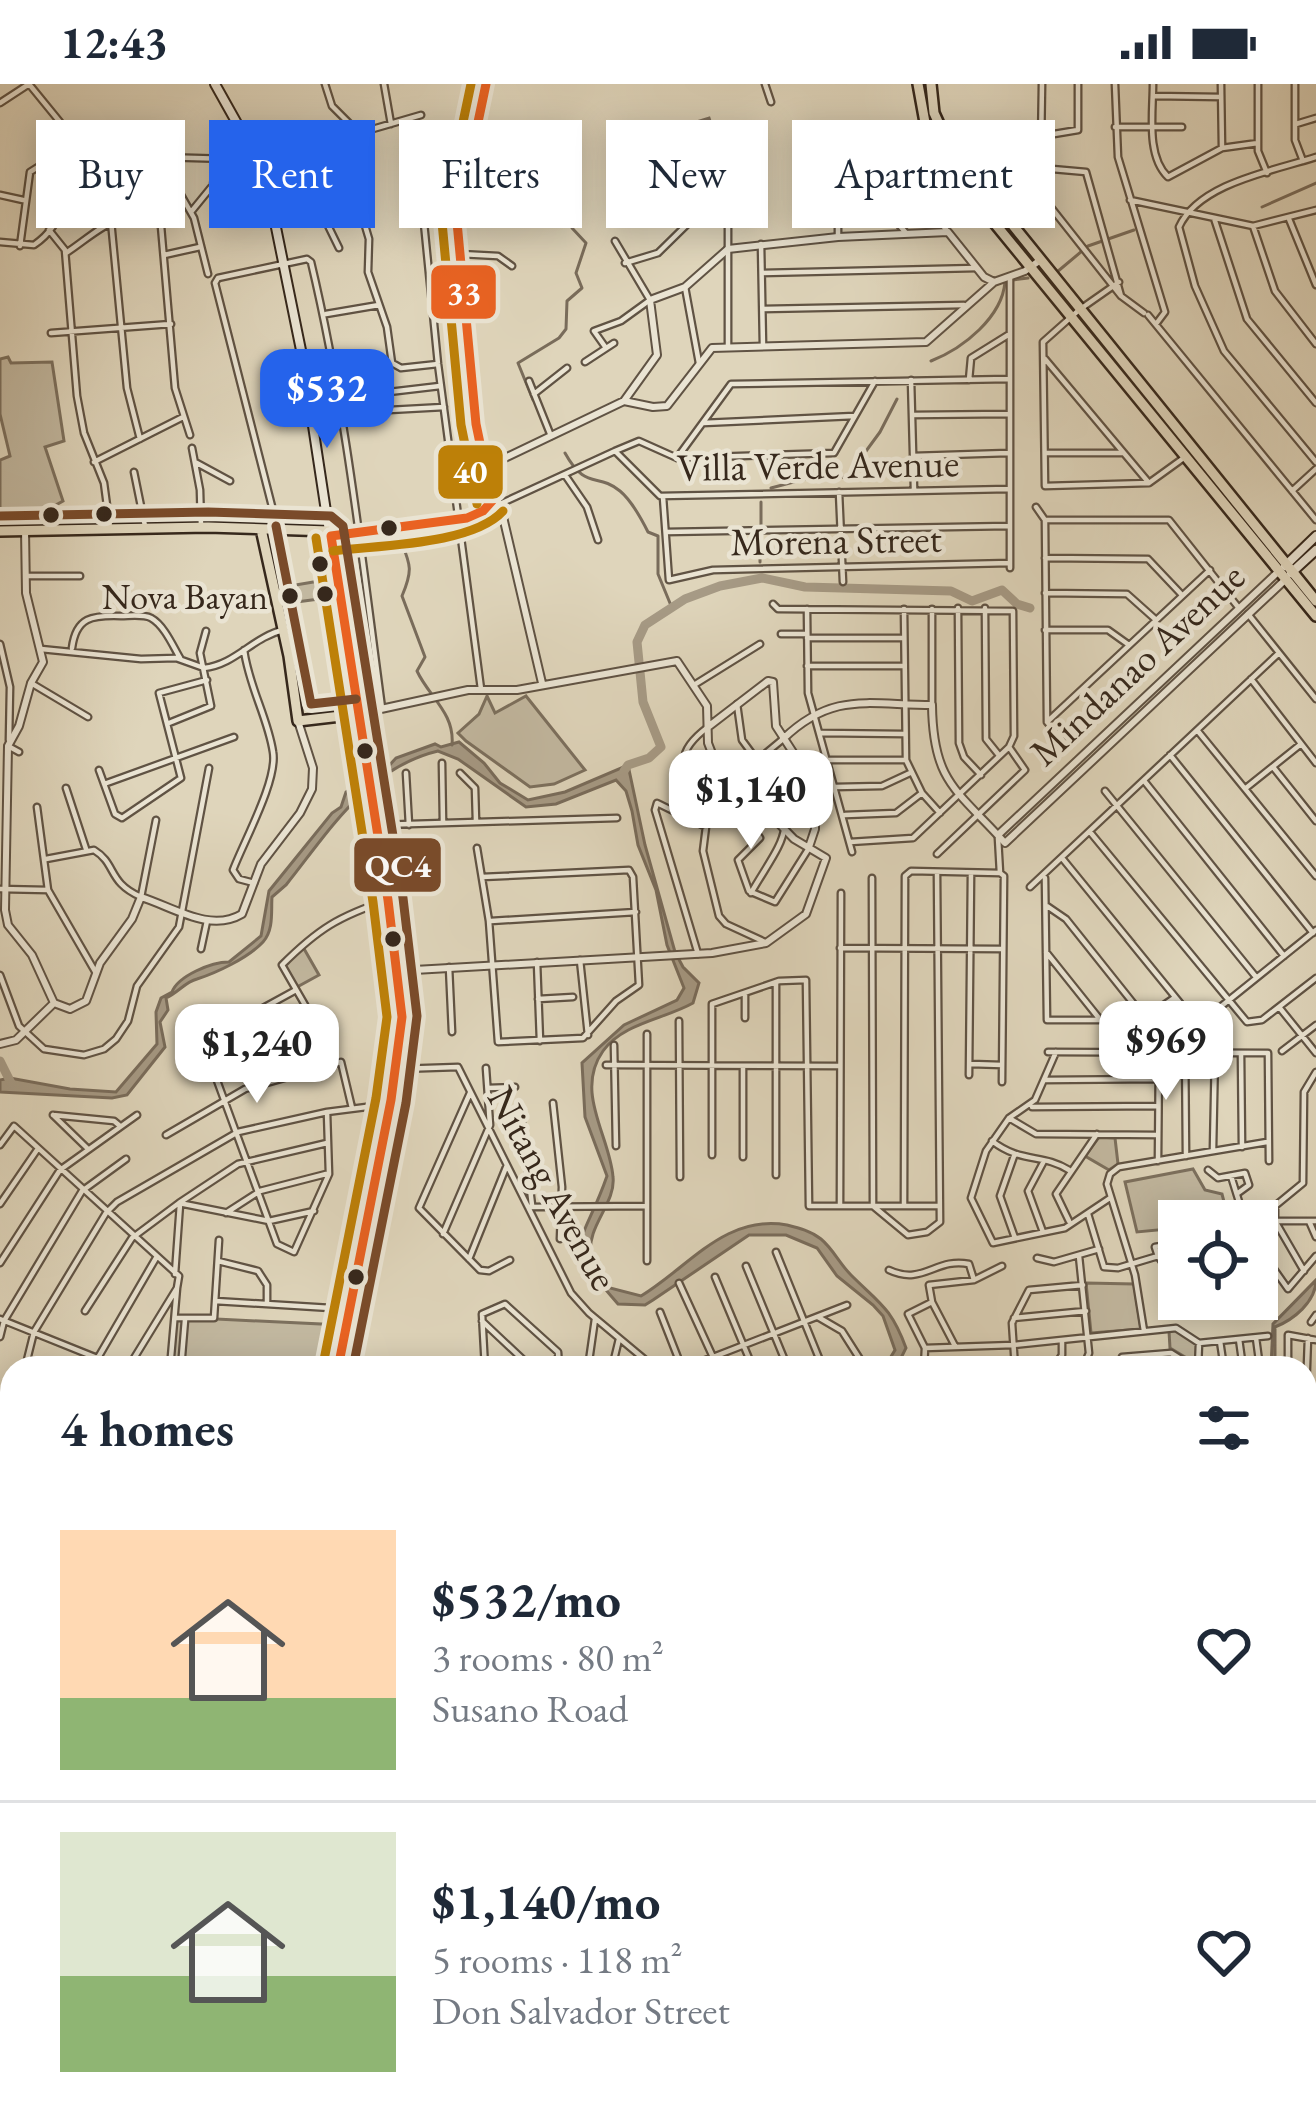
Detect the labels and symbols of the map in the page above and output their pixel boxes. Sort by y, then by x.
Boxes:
line badge: 33 [429,263,498,321]
text: 33 [447,271,481,314]
pin: $532 [256,349,398,451]
street label: Villa Verde Avenue [676,437,960,493]
line badge: 40 [436,443,505,501]
text: 40 [453,450,487,493]
unlabelled marker [93,503,115,525]
unlabelled marker [40,504,62,526]
street label: Morena Street [730,513,942,567]
unlabelled marker [378,517,400,539]
street label: Mindanao Avenue [1019,551,1255,777]
unlabelled marker [309,553,331,575]
place label: Nova Bayan [102,573,268,620]
unlabelled marker [314,583,336,605]
marker: Nova Bayan [279,585,301,607]
unlabelled marker [354,740,376,762]
pin: $1,140 [653,750,849,852]
line badge: QC4 [352,836,443,894]
text: QC4 [365,844,432,887]
unlabelled marker [382,928,404,950]
pin: $969 [1095,1001,1237,1103]
pin: $1,240 [159,1004,355,1106]
street label: Nitang Avenue [476,1077,630,1299]
unlabelled marker [345,1266,367,1288]

